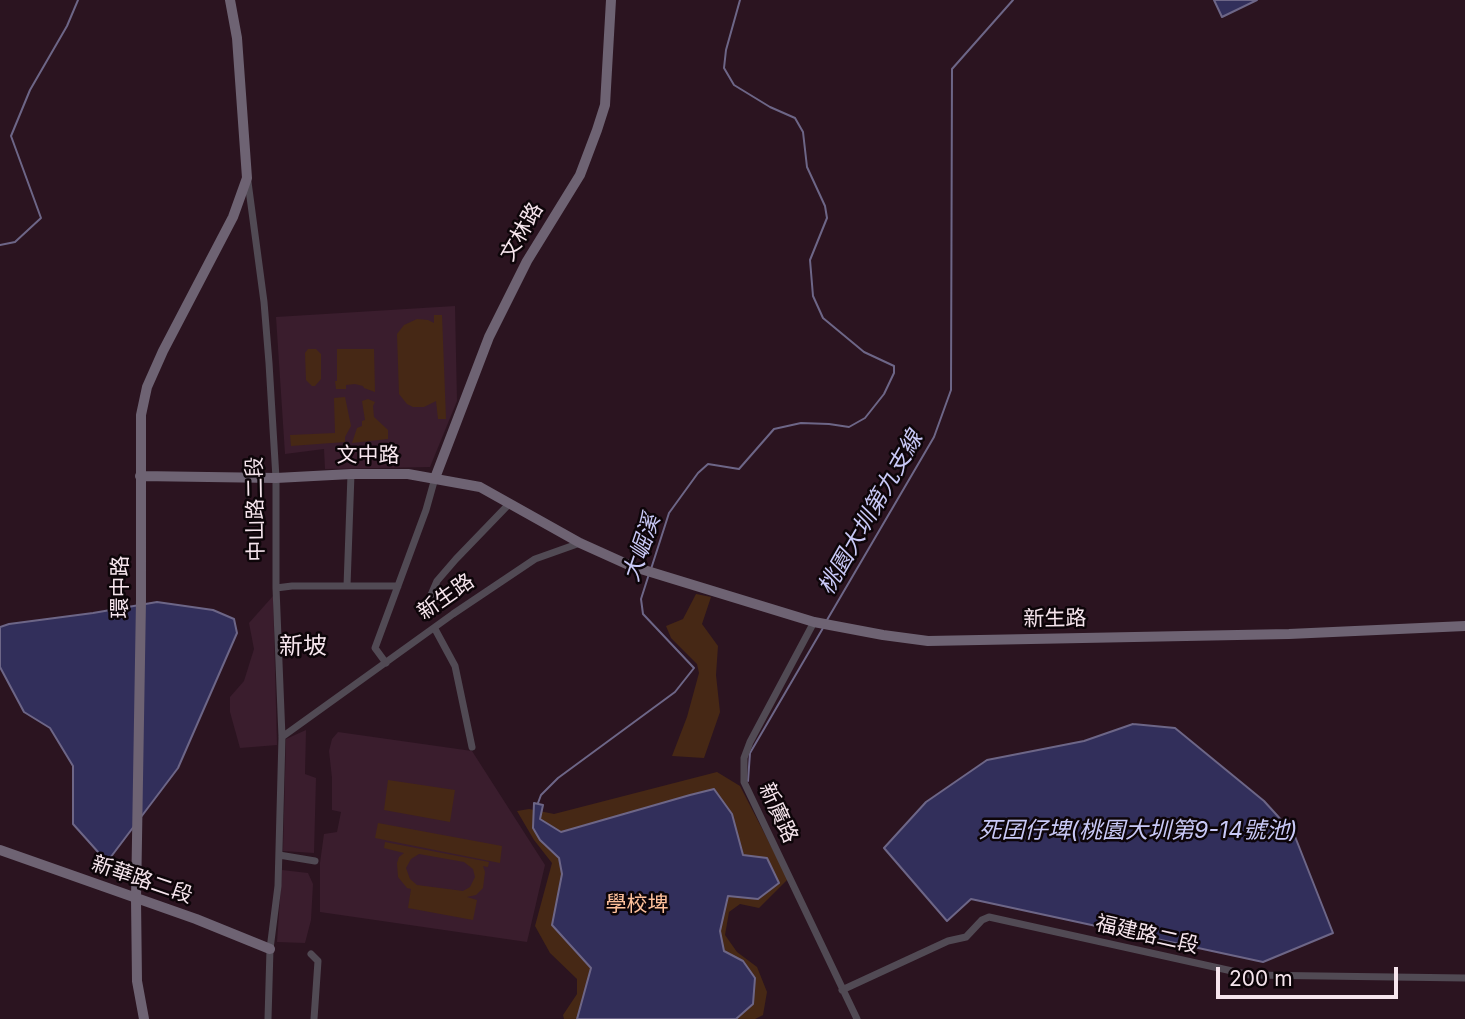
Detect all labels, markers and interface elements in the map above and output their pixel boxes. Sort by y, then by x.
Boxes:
street label: 文林路 [495,198,549,266]
water label: 桃園大圳第九支線 [813,426,929,600]
street label: 文中路 [337,443,399,469]
street label: 中山路二段 [242,456,270,562]
water label: 大崛溪 [618,511,666,585]
street label: 環中路 [108,556,134,618]
street label: 新生路 [413,569,479,625]
street label: 新生路 [1023,606,1087,632]
district label: 新坡 [279,633,327,661]
street label: 新廣路 [753,779,803,847]
water label: 死囝仔埤(桃園大圳第9-14號池) [979,817,1297,845]
street label: 新華路二段 [88,851,196,909]
park label: 學校埤 [606,892,668,918]
street label: 福建路二段 [1093,911,1201,959]
scale bar [1220,953,1402,997]
text: 200 m [1229,966,1293,991]

